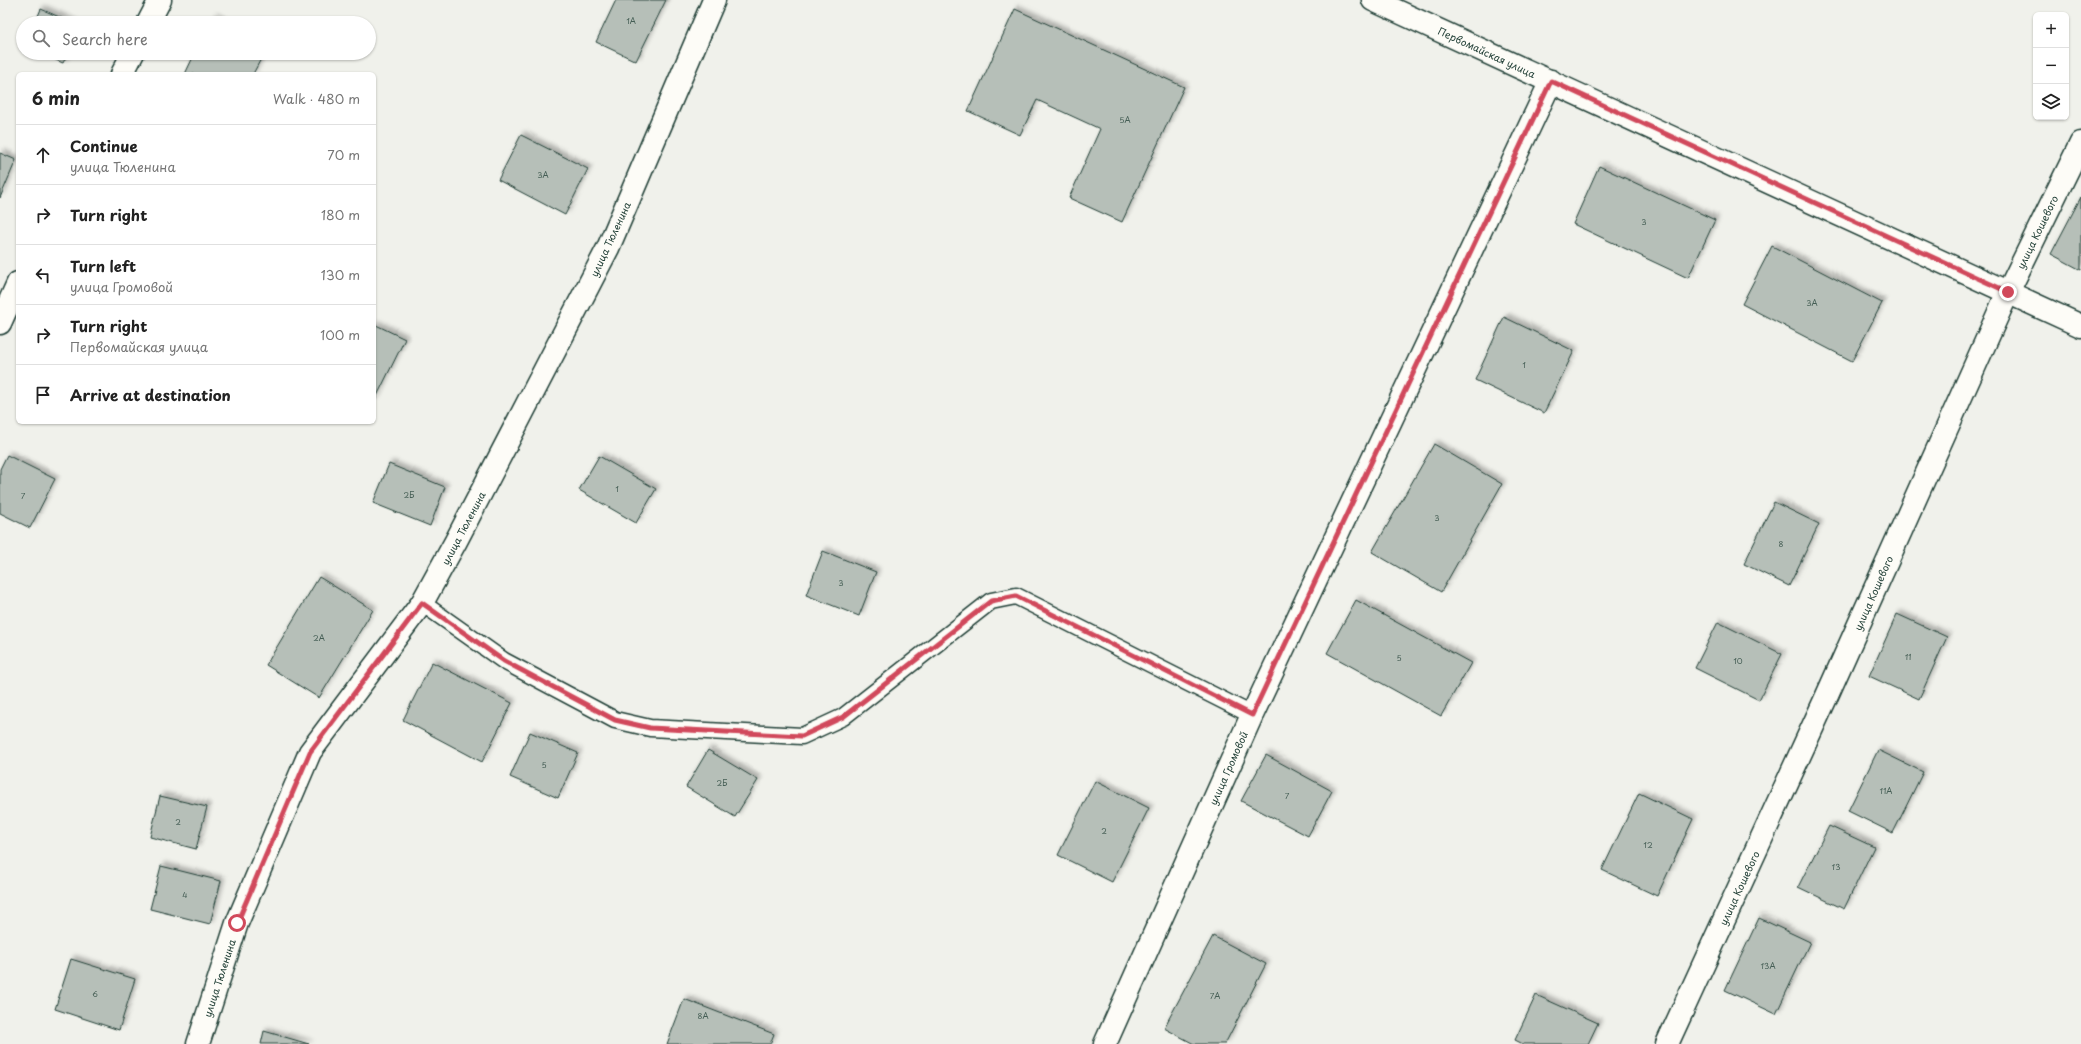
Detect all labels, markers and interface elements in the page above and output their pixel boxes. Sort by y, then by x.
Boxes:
map controls [2033,12,2069,120]
button: + [2033,12,2069,48]
house number: 1А [626,15,636,27]
search box [16,16,376,60]
street label: Первомайская улица [1436,23,1539,82]
icon: search [30,27,52,49]
text: Search here [62,27,148,50]
button: − [2033,48,2069,84]
button: layers [2033,84,2069,120]
text: 6 min [32,85,80,111]
text: Walk · 480 m [273,89,360,108]
house number: 5А [1119,114,1131,126]
text: Continue [70,134,138,157]
icon: ahead [32,144,54,166]
text: 70 m [327,145,360,164]
text: улица Тюленина [70,157,176,176]
house number: 3А [537,169,549,181]
street label: улица Кошевого [2013,192,2062,271]
street label: улица Тюленина [586,198,634,279]
text: Turn right [70,203,147,226]
icon: right [32,204,54,226]
text: 180 m [321,205,360,224]
house number: 3 [1641,216,1647,228]
text: Turn left [70,254,136,277]
icon: left [32,264,54,286]
text: 130 m [321,265,360,284]
text: улица Громовой [70,277,173,296]
route end [1999,283,2017,301]
house number: 3А [1806,297,1818,309]
text: Turn right [70,314,147,337]
icon: right [32,324,54,346]
text: 100 m [320,325,360,344]
text: Первомайская улица [70,337,208,356]
house number: 1 [1522,359,1526,371]
text: Arrive at destination [70,383,231,406]
icon: arrive [32,384,54,406]
house number: 1 [615,483,619,495]
street label: улица Тюленина [437,488,489,567]
house number: 2Б [404,489,414,501]
house number: 7 [21,490,26,502]
house number: 3 [1434,512,1440,524]
house number: 8 [1779,538,1784,550]
street label: улица Кошевого [1850,553,1896,633]
house number: 3 [838,577,844,589]
house number: 2А [313,632,325,644]
house number: 11 [1905,651,1911,663]
house number: 5 [1396,652,1402,664]
house number: 10 [1733,655,1743,667]
street label: улица Громовой [1205,729,1251,807]
house number: 5 [541,759,547,771]
house number: 2Б [717,777,727,789]
house number: 11А [1880,785,1892,797]
house number: 7 [1285,790,1290,802]
house number: 2 [175,816,181,828]
house number: 2 [1101,825,1107,837]
house number: 12 [1643,839,1653,851]
street label: улица Кошевого [1715,848,1763,928]
house number: 13 [1832,861,1840,873]
house number: 4 [182,889,188,901]
route start [228,914,246,932]
street label: улица Тюленина [199,936,239,1019]
house number: 13А [1760,960,1776,972]
house number: 6 [92,988,98,1000]
house number: 7А [1210,990,1220,1002]
house number: 8А [697,1010,709,1022]

